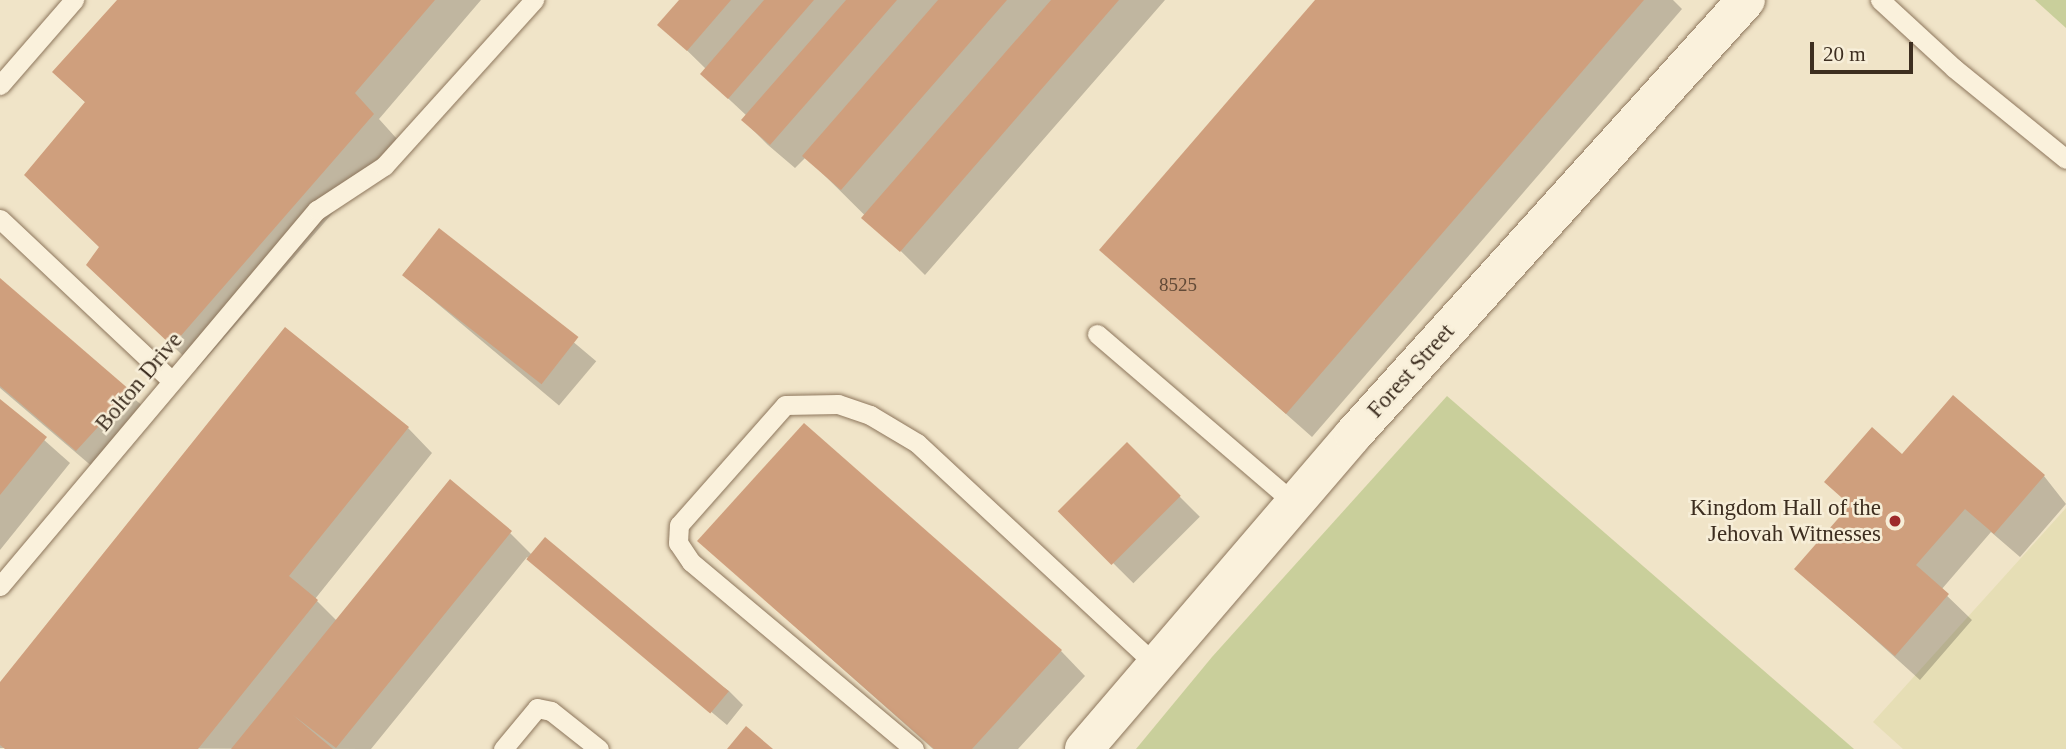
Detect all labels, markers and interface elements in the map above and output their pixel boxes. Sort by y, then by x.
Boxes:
scale bar [1814,28,1917,72]
text: 20 m [1823,42,1866,66]
house number: 8525 [1159,274,1197,296]
street label: Forest Street [1362,318,1460,424]
street label: Bolton Drive [90,327,188,437]
place label: Kingdom Hall of the Jehovah Witnesses [1690,494,1881,548]
marker: Kingdom Hall of the Jehovah Witnesses [1887,513,1903,529]

